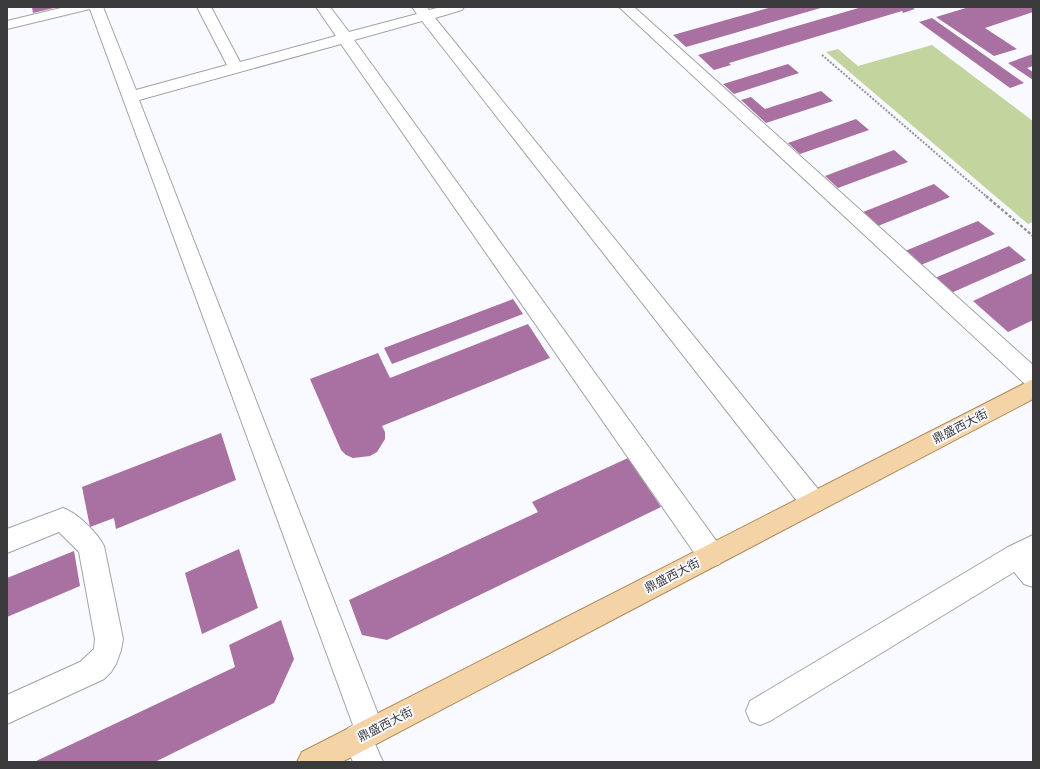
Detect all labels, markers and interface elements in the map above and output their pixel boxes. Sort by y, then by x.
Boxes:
street label: 鼎盛西大街 [929,405,991,447]
street label: 鼎盛西大街 [641,554,703,596]
street label: 鼎盛西大街 [354,703,416,745]

